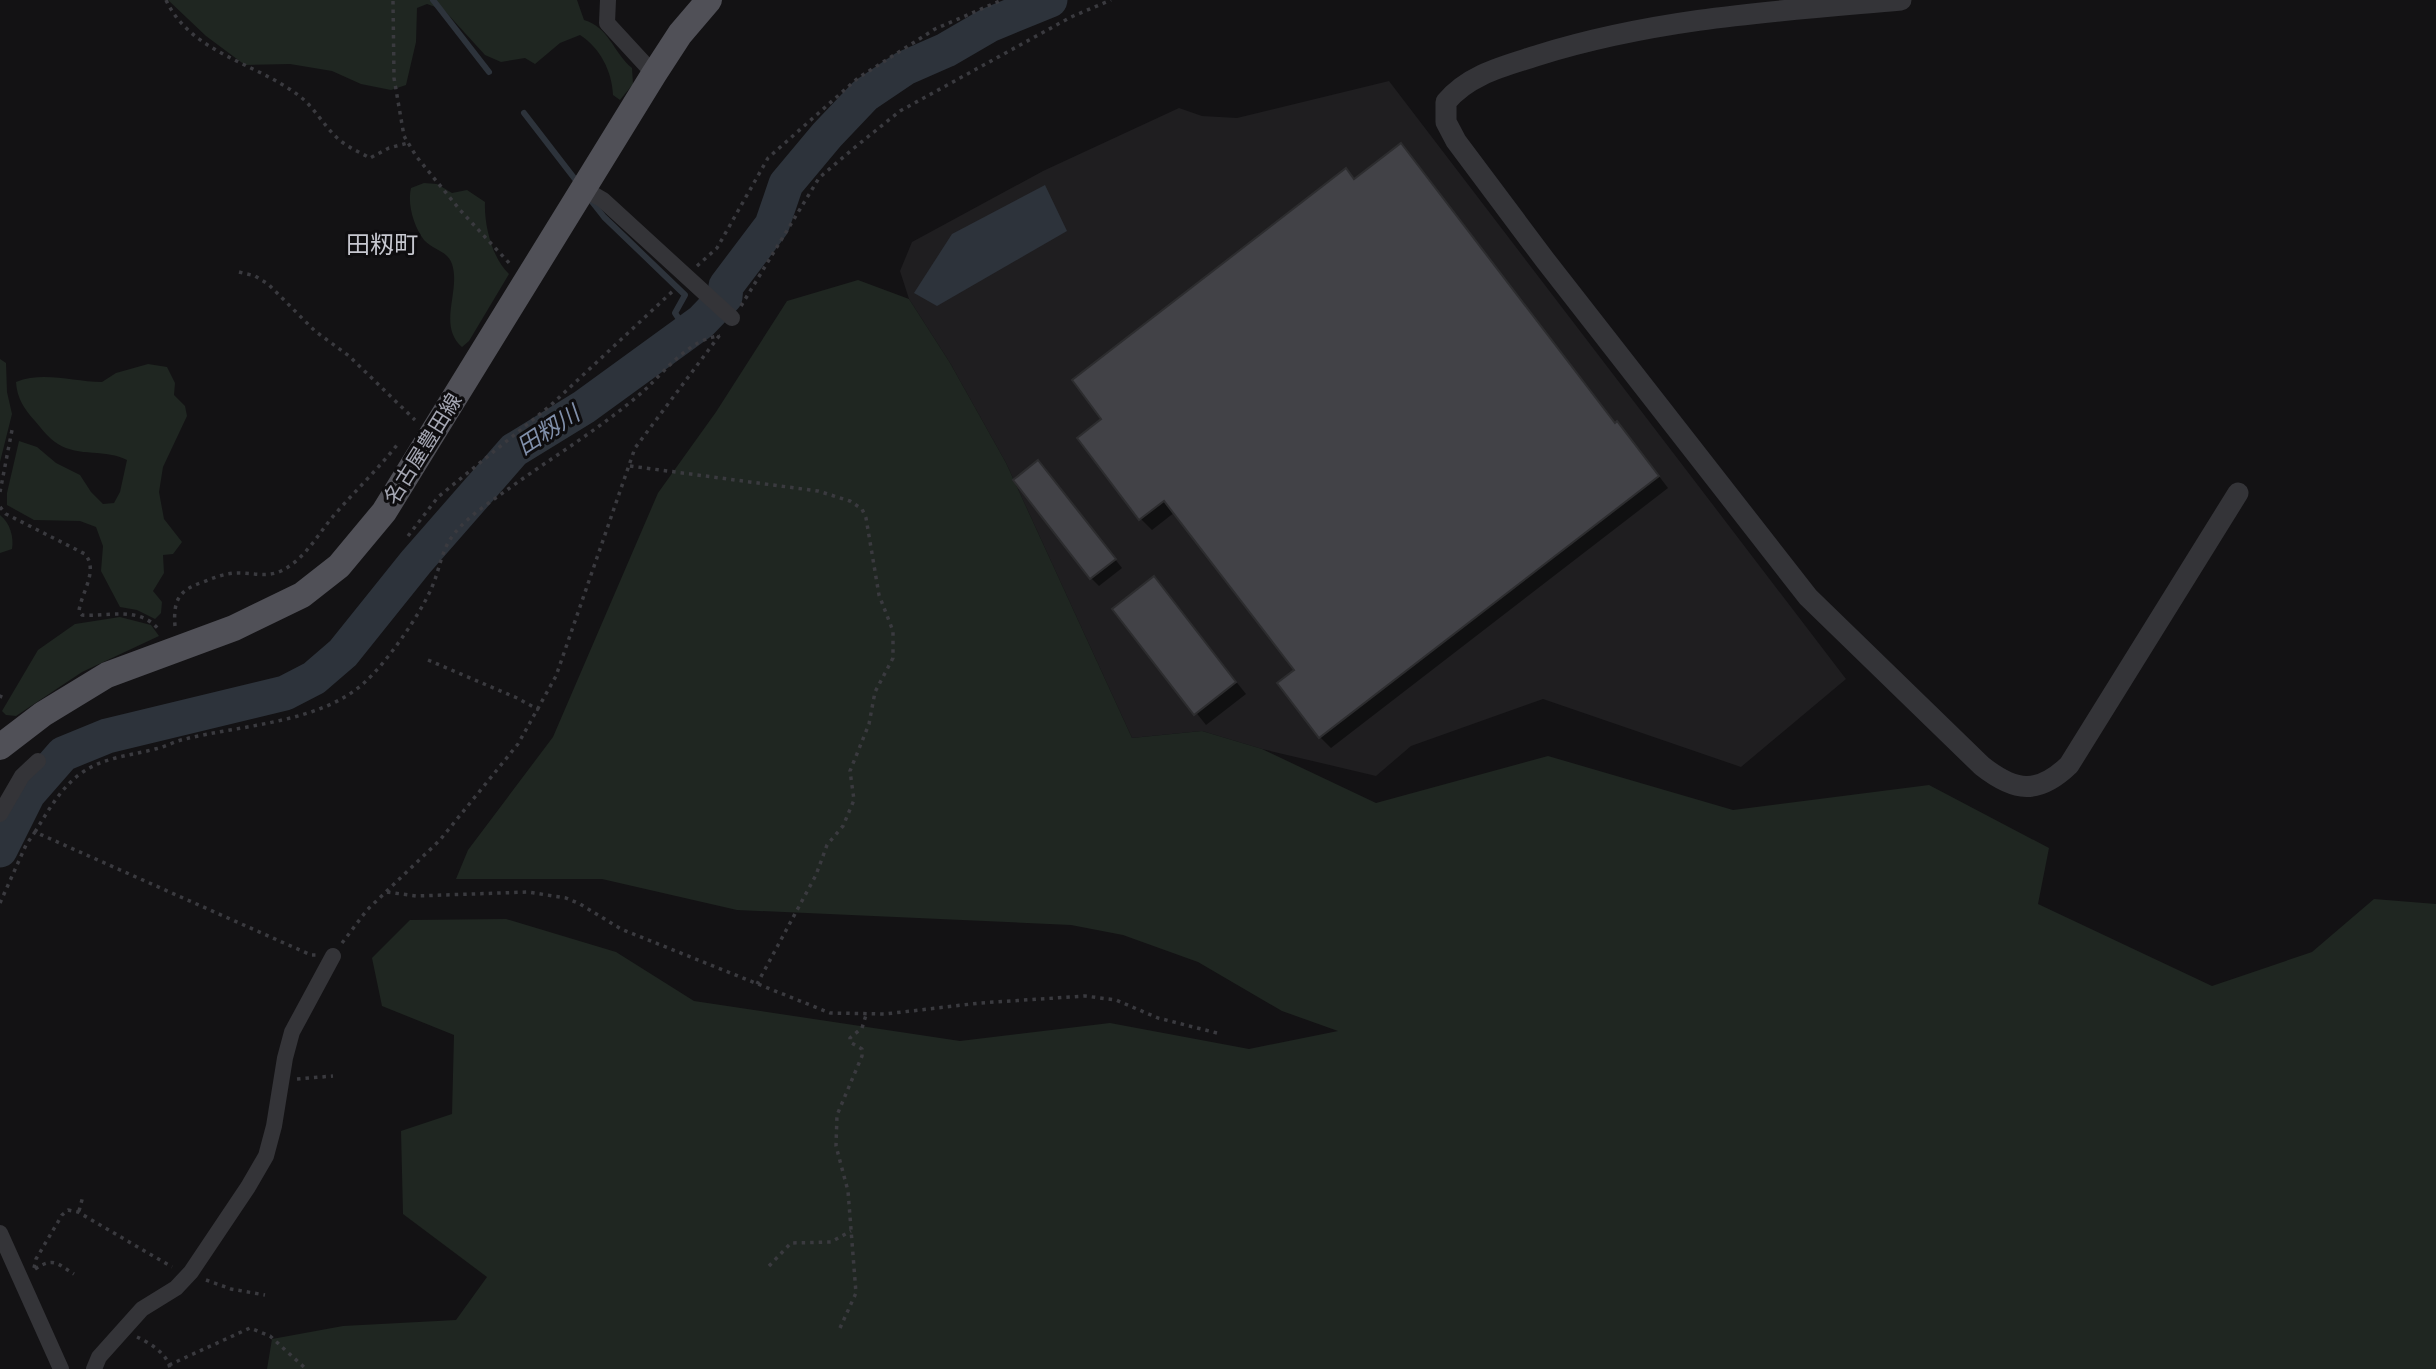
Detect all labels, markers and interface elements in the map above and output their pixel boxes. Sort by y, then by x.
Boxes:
district label: 田籾町 [346,231,418,260]
street label: 名古屋豊田線 [379,389,467,509]
water label: 田籾川 [512,399,588,461]

